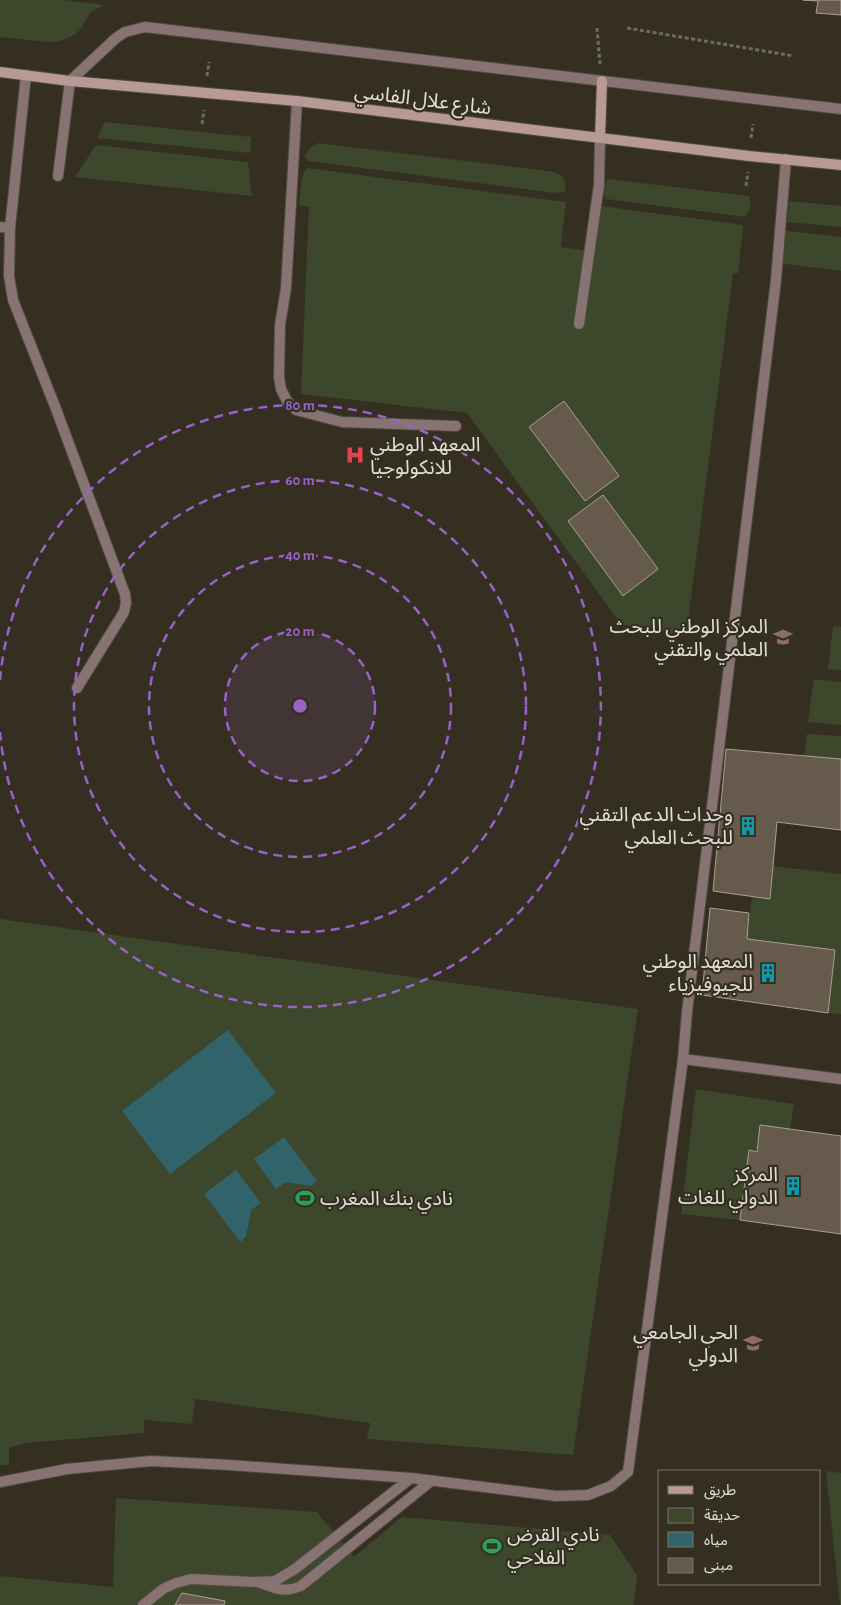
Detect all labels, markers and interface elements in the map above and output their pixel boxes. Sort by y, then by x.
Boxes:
street label: شارع علال الفاسي [353,82,492,123]
text: 80 m [285,398,315,413]
place label: المعهد الوطني للانكولوجيا [370,435,481,479]
hospital icon: المعهد الوطني للانكولوجيا [344,444,366,466]
text: 60 m [285,473,315,488]
text: 40 m [285,548,315,563]
place label: المركز الوطني للبحث العلمي والتقني [609,617,768,665]
text: 20 m [285,624,315,639]
school or university icon: المركز الوطني للبحث العلمي والتقني [772,626,794,648]
centre of rings [291,697,309,715]
place label: وحدات الدعم التقني للبحث العلمي [580,805,733,853]
building icon: وحدات الدعم التقني للبحث العلمي [737,815,759,837]
place label: المعهد الوطني للجيوفيزياء [642,952,753,996]
building icon: المعهد الوطني للجيوفيزياء [757,962,779,984]
place label: المركز الدولي للغات [678,1165,778,1213]
building icon: المركز الدولي للغات [782,1175,804,1197]
sports icon: نادي بنك المغرب [294,1187,316,1209]
place label: نادي بنك المغرب [320,1189,453,1214]
place label: الحي الجامعي الدولي [633,1323,738,1371]
school or university icon: الحي الجامعي الدولي [742,1332,764,1354]
legend [658,1470,821,1585]
text: طريق [704,1483,736,1500]
text: حديقة [704,1508,740,1523]
place label: نادي القرض الفلاحي [507,1525,600,1573]
text: مياه [704,1533,728,1548]
sports icon: نادي القرض الفلاحي [481,1535,503,1557]
text: مبنى [704,1558,733,1574]

